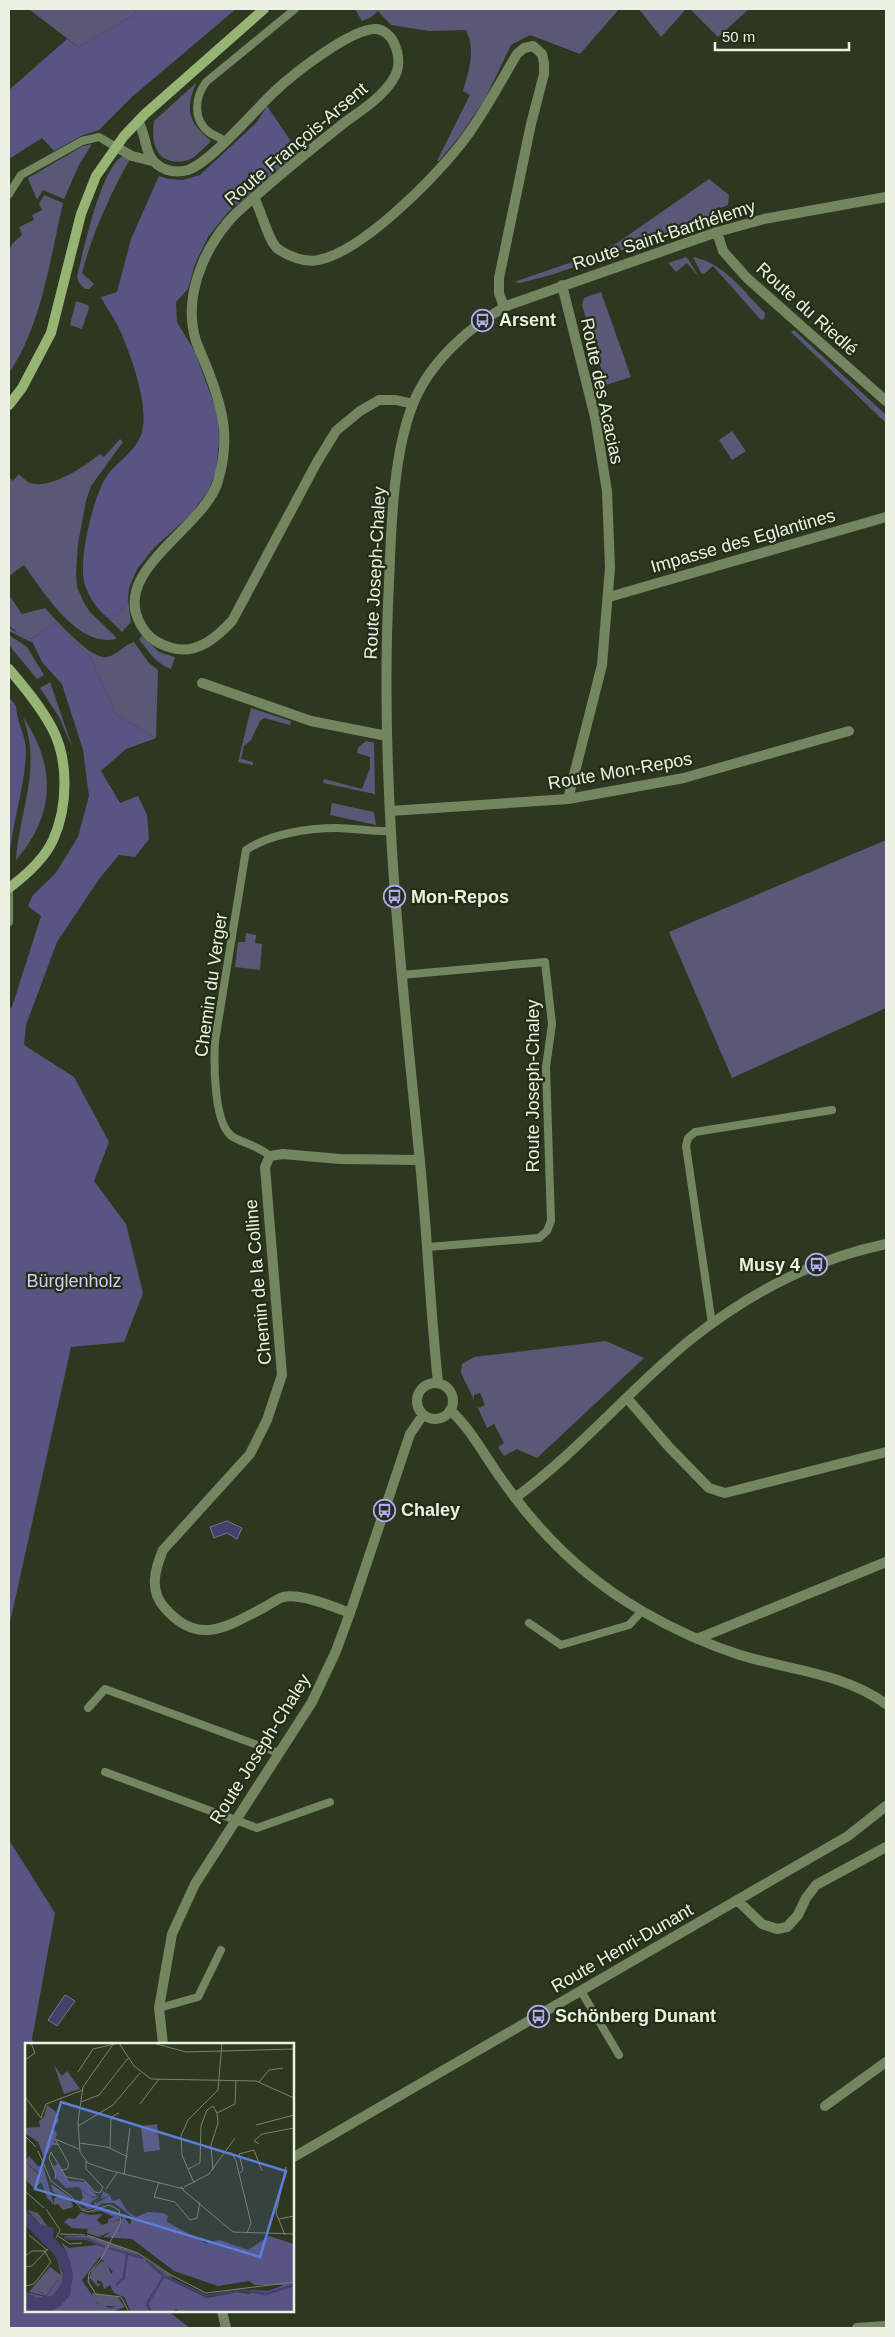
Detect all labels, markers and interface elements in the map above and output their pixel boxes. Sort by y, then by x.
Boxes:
scale bar [715,20,849,52]
text: 50 m [722,28,755,45]
street label: Route François-Arsent [221,78,371,210]
street label: Route Saint-Barthélemy [570,196,758,274]
street label: Route du Riedlé [752,258,862,360]
bus stop icon: Arsent [471,308,495,332]
place label: Arsent [499,310,556,330]
street label: Route des Acacias [577,316,627,466]
street label: Route Joseph-Chaley [360,486,390,660]
street label: Impasse des Eglantines [648,505,838,577]
street label: Route Mon-Repos [546,748,694,794]
bus stop icon: Mon-Repos [383,885,407,909]
place label: Mon-Repos [411,887,509,907]
street label: Chemin du Verger [191,912,231,1058]
street label: Route Joseph-Chaley [523,999,543,1173]
street label: Chemin de la Colline [241,1198,275,1366]
bus stop icon: Musy 4 [804,1253,828,1277]
place label: Musy 4 [739,1255,800,1275]
park label: Bürglenholz [26,1271,122,1291]
bus stop icon: Chaley [373,1498,397,1522]
place label: Chaley [401,1500,460,1520]
street label: Route Joseph-Chaley [206,1670,314,1828]
street label: Route Henri-Dunant [548,1899,696,1997]
bus stop icon: Schönberg Dunant [527,2004,551,2028]
place label: Schönberg Dunant [555,2006,716,2026]
inset map [25,2043,294,2312]

